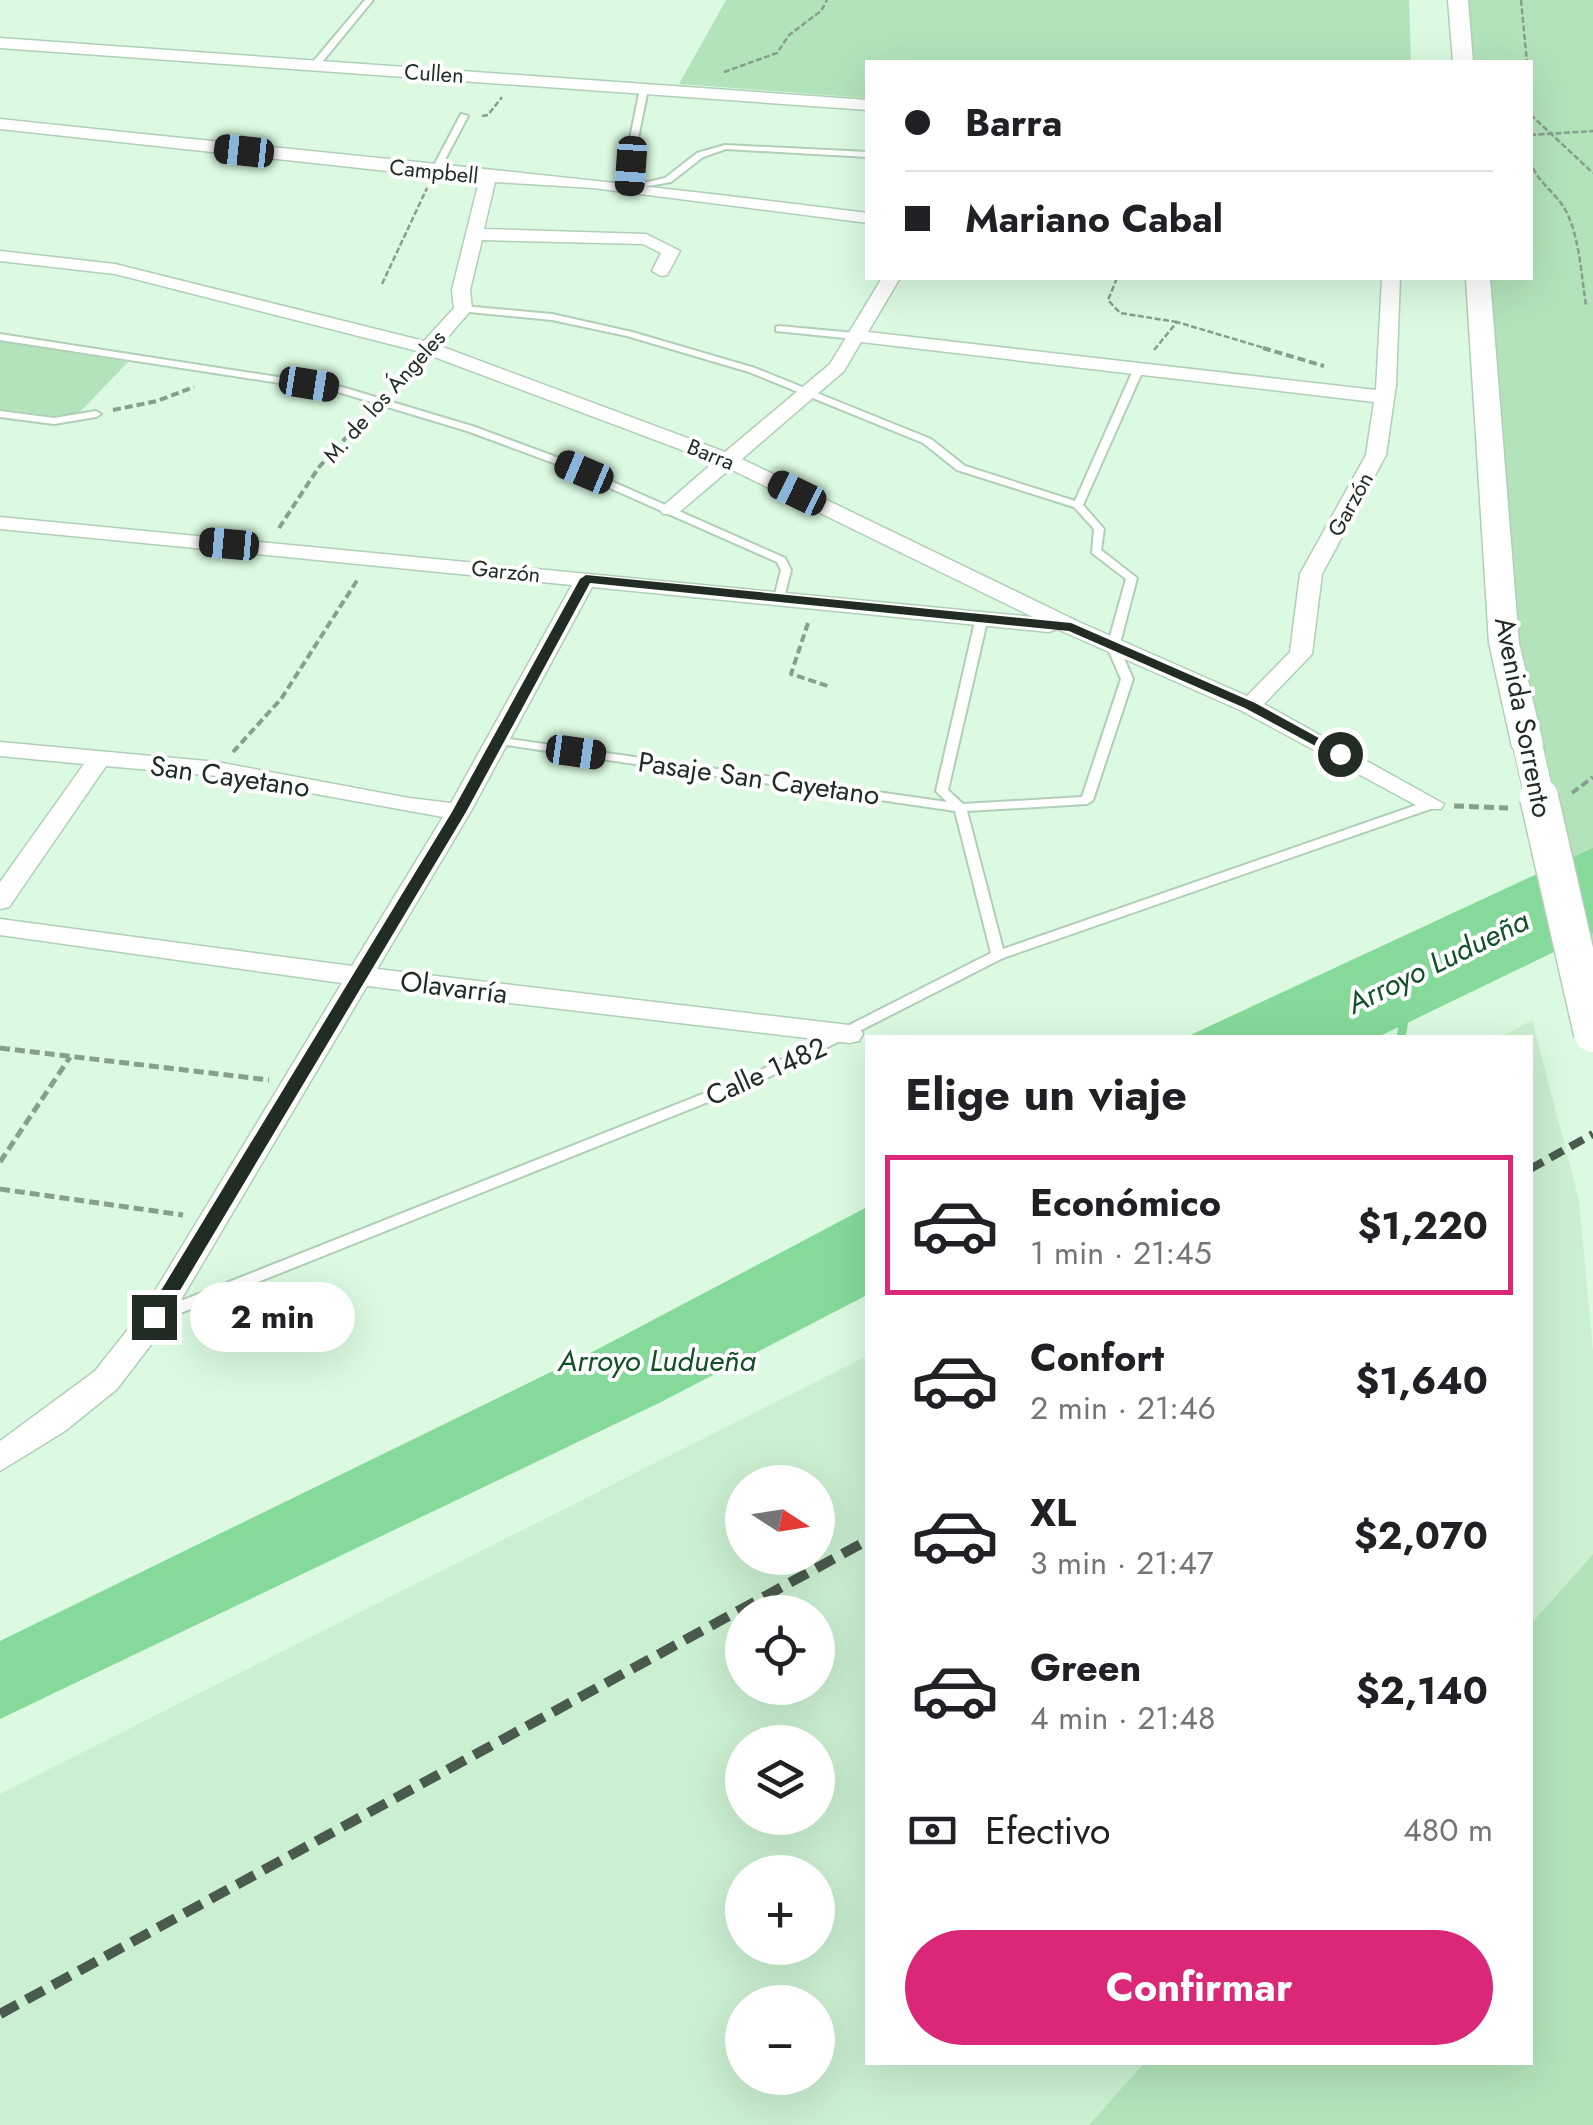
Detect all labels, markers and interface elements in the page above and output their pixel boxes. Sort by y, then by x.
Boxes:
street label: Cullen [403,55,465,91]
text: Barra [965,95,1062,150]
car [213,133,275,169]
car [614,135,648,197]
street label: Campbell [388,150,480,192]
text: Mariano Cabal [965,191,1223,246]
street label: M. de los Ángeles [315,322,453,470]
car [277,364,341,404]
street label: Barra [683,430,739,478]
car [551,446,617,498]
car [763,466,831,520]
street label: Garzón [1319,466,1381,542]
car [198,526,260,562]
street label: Garzón [470,551,542,591]
street label: Avenida Sorrento [1484,613,1563,821]
route start [1318,732,1363,777]
car [544,733,608,771]
street label: Pasaje San Cayetano [636,741,882,816]
street label: San Cayetano [147,745,312,808]
water label: Arroyo Ludueña [1338,899,1537,1025]
street label: Olavarría [398,961,510,1014]
street label: Calle 1482 [699,1027,833,1116]
text: Elige un viaje [905,1062,1187,1127]
text: Económico [1030,1175,1221,1230]
icon: car [910,1180,1000,1270]
text: $1,220 [1358,1198,1488,1253]
text: 1 min · 21:45 [1030,1230,1212,1276]
callout: 2 min [189,1282,354,1352]
text: 2 min [230,1294,315,1340]
route end [132,1295,177,1340]
text: Confort [1030,1330,1164,1385]
icon: car [910,1335,1000,1425]
water label: Arroyo Ludueña [557,1339,756,1382]
text: $1,640 [1356,1353,1488,1408]
text: 2 min · 21:46 [1030,1385,1216,1431]
north arrow [725,1465,835,1575]
map controls [725,1465,835,2095]
text: XL [1030,1485,1076,1540]
icon: car [910,1490,1000,1580]
text: $2,070 [1354,1508,1488,1563]
text: 3 min · 21:47 [1030,1540,1214,1586]
button: locate [725,1595,835,1705]
text: Green [1030,1640,1141,1695]
icon: car [910,1645,1000,1735]
text: $2,140 [1356,1663,1488,1718]
text: 4 min · 21:48 [1030,1695,1215,1741]
button: layers [725,1725,835,1835]
icon: cash [905,1803,960,1858]
text: Efectivo [985,1803,1110,1858]
text: 480 m [1403,1807,1493,1853]
button: + [725,1855,835,1965]
button: Confirmar [905,1930,1493,2045]
button: − [725,1985,835,2095]

